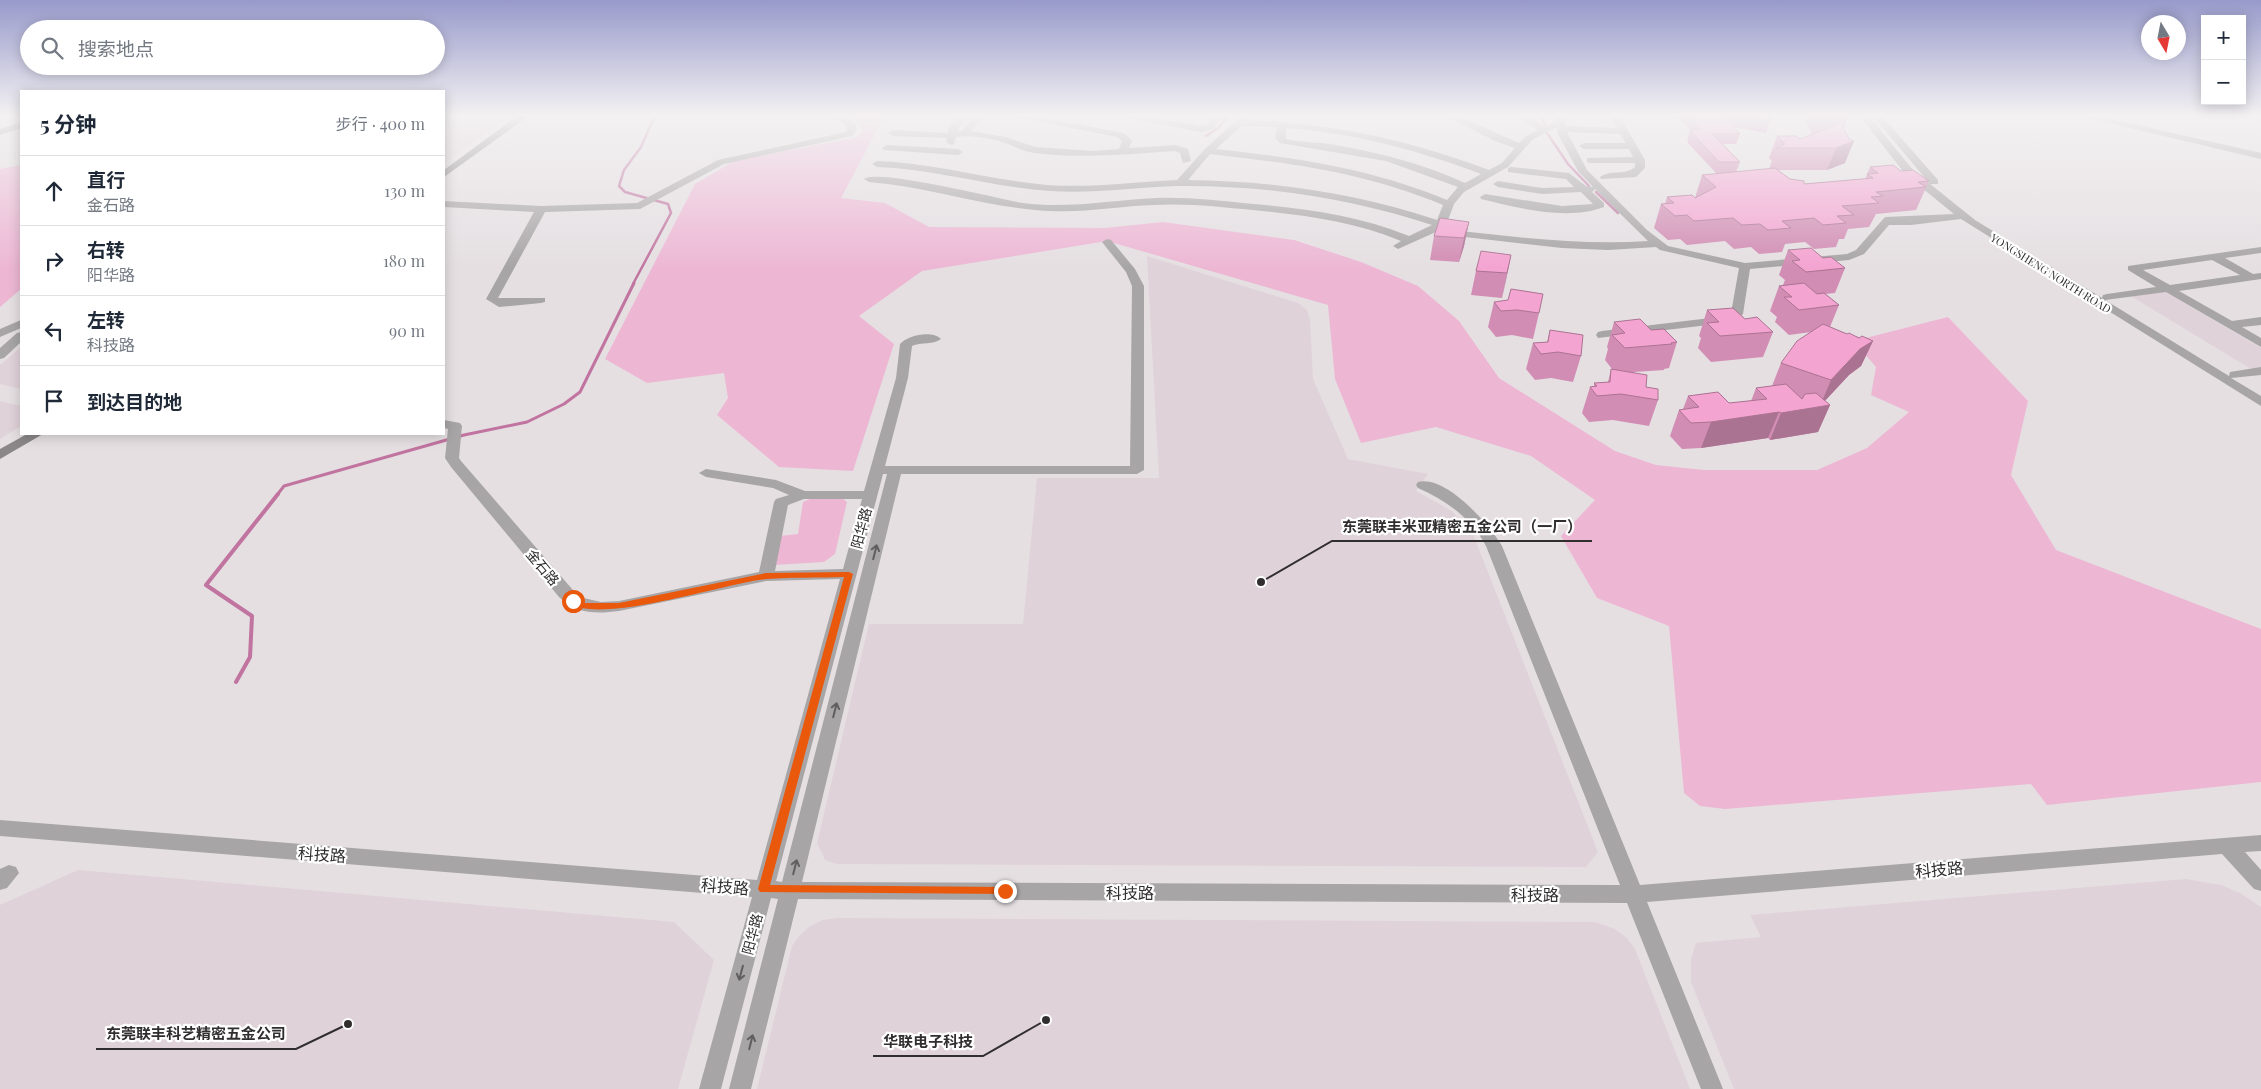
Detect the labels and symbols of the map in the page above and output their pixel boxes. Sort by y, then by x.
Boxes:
north arrow [2141,15,2186,60]
street label: YONGSHENG NORTH ROAD [1987,229,2114,316]
street label: 阳华路 [846,505,876,551]
callout: 东莞联丰米亚精密五金公司（一厂） [1332,511,1592,541]
text: 东莞联丰米亚精密五金公司（一厂） [1342,516,1582,536]
one-way arrow [870,544,880,560]
street label: 金石路 [522,545,564,589]
route start [562,590,585,613]
one-way arrow [831,702,840,718]
street label: 科技路 [297,842,347,866]
street label: 科技路 [1914,856,1964,882]
one-way arrow [791,860,800,876]
street label: 科技路 [700,873,750,899]
route end [994,880,1017,903]
street label: 科技路 [1106,882,1154,903]
street label: 科技路 [1511,884,1559,905]
street label: 阳华路 [737,911,767,957]
one-way arrow [736,964,745,980]
callout: 东莞联丰科艺精密五金公司 [96,1019,296,1049]
text: 东莞联丰科艺精密五金公司 [106,1023,286,1043]
callout: 华联电子科技 [873,1026,983,1056]
text: 华联电子科技 [883,1031,973,1051]
one-way arrow [747,1034,757,1050]

